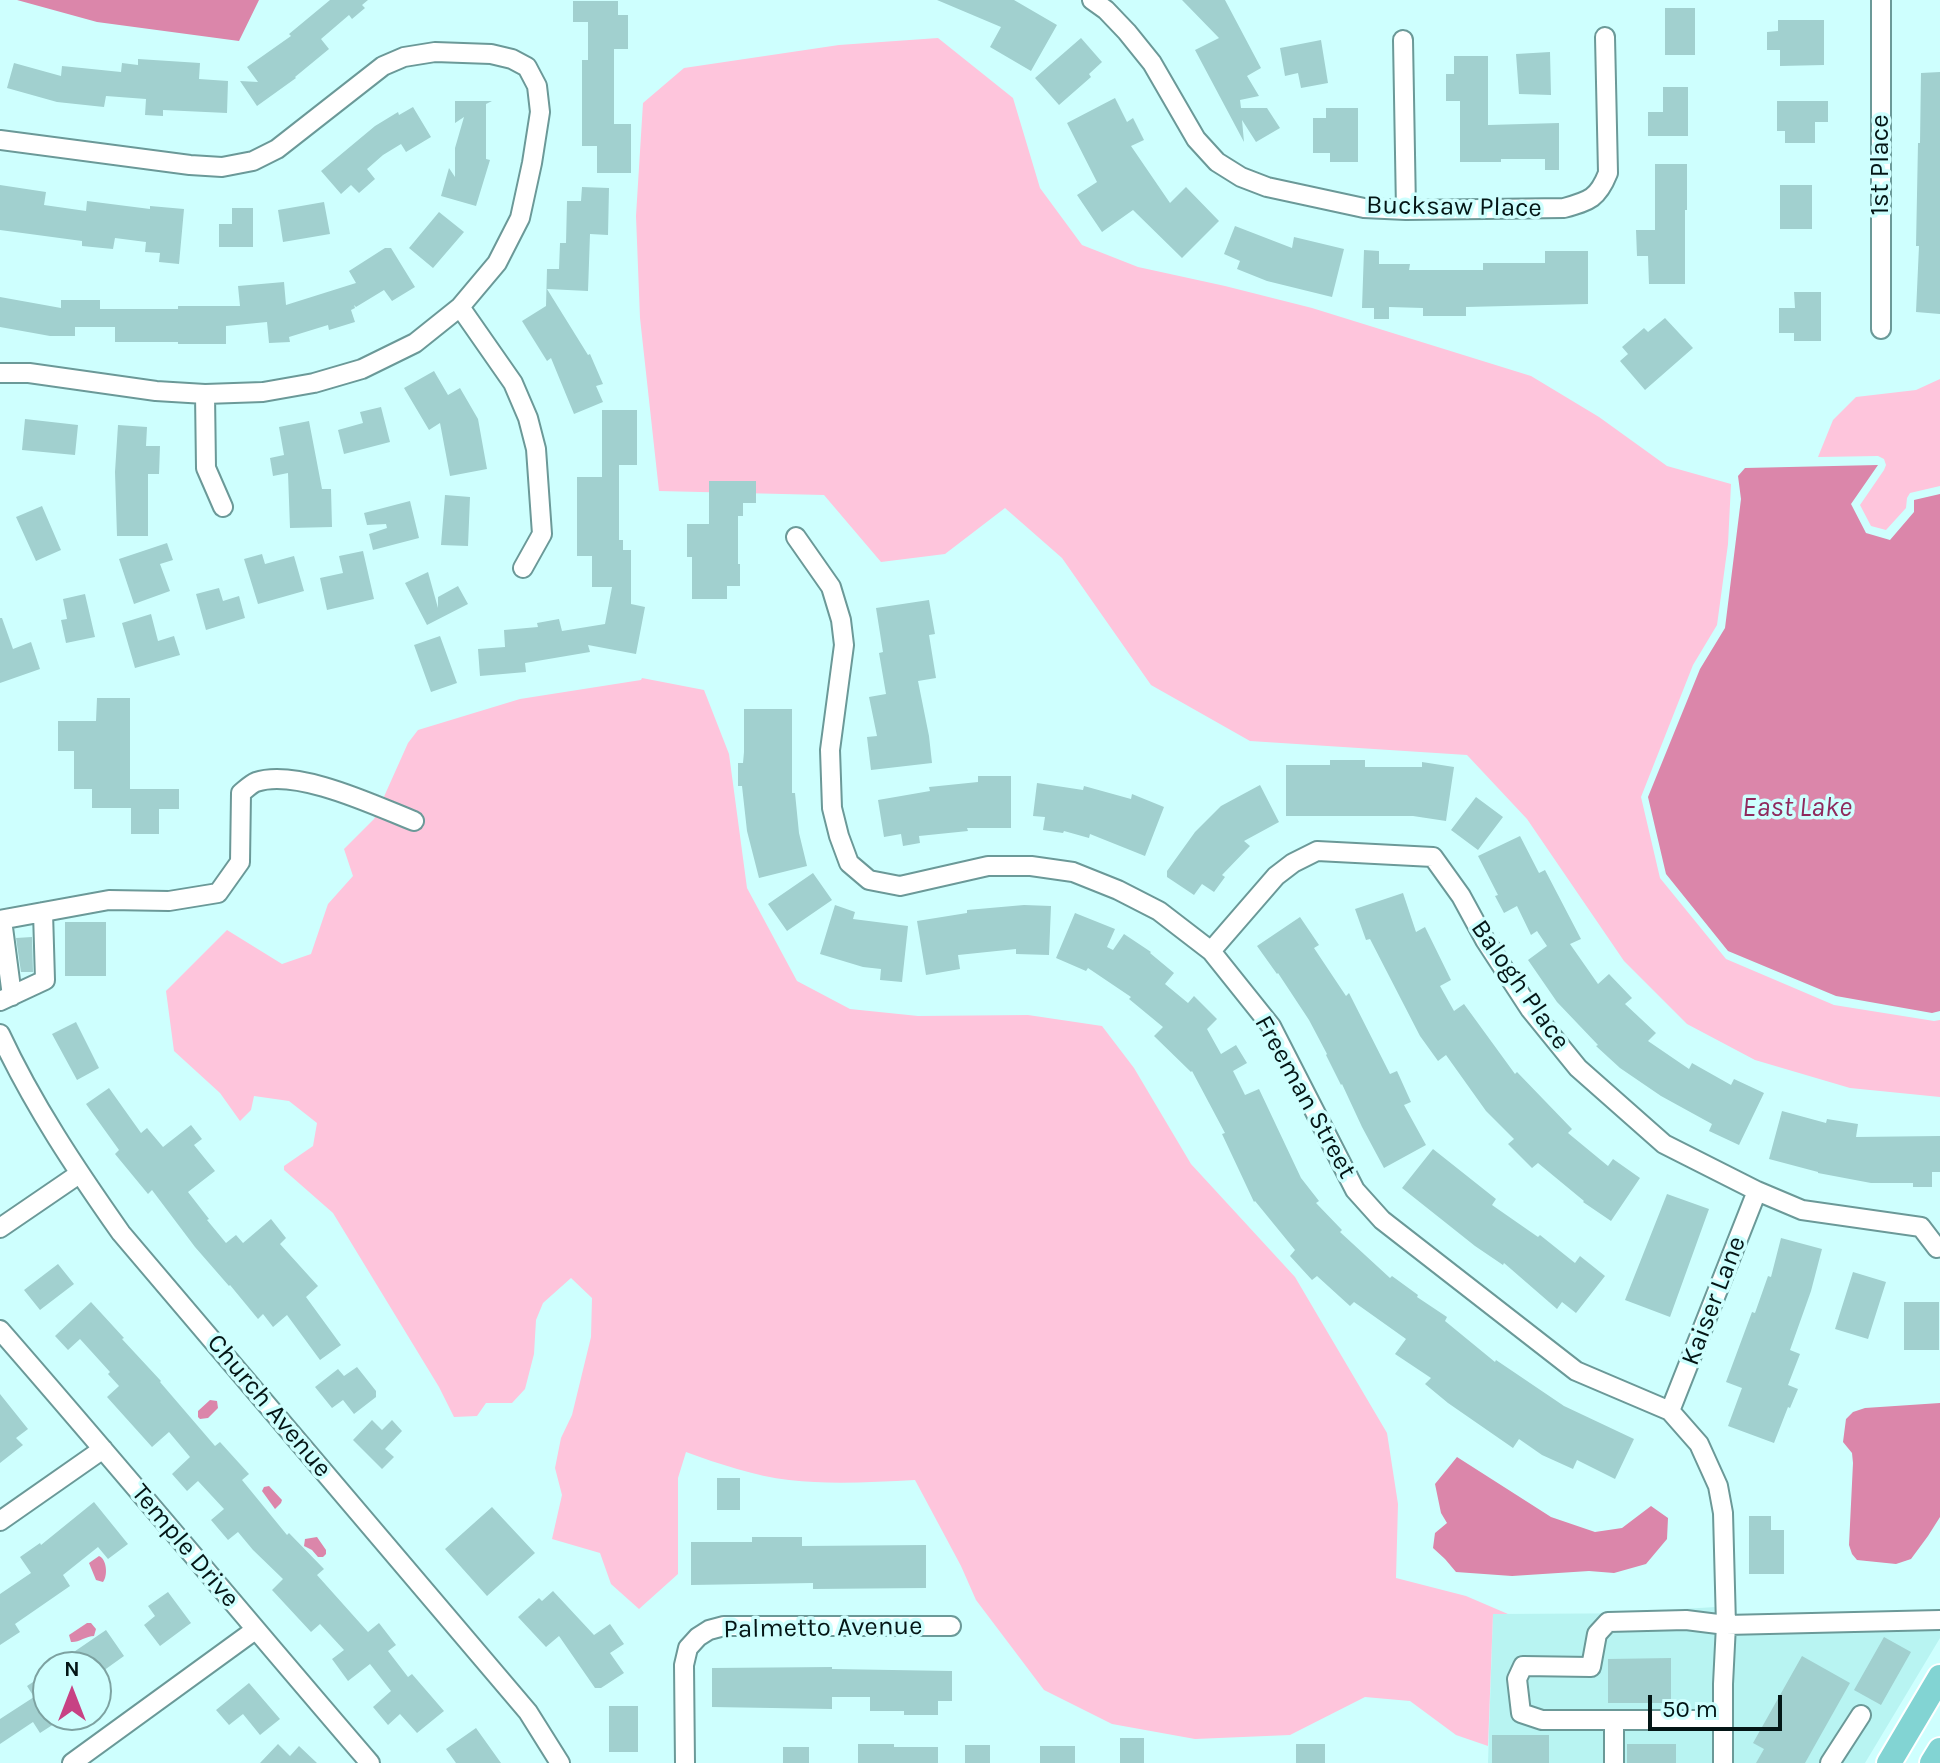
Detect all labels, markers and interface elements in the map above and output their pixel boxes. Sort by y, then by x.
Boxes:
street label: 1st Place [1865,115,1897,215]
street label: Bucksaw Place [1366,190,1542,224]
water label: East Lake [1742,791,1852,825]
street label: Balogh Place [1464,914,1576,1056]
street label: Freeman Street [1247,1010,1363,1184]
street label: Kaiser Lane [1675,1232,1753,1370]
street label: Church Avenue [200,1328,338,1484]
street label: Temple Drive [124,1478,246,1614]
street label: Palmetto Avenue [723,1611,923,1645]
north arrow [32,1651,112,1731]
text: N [64,1656,80,1682]
scale bar [1652,1679,1786,1729]
text: 50 m [1662,1695,1718,1723]

